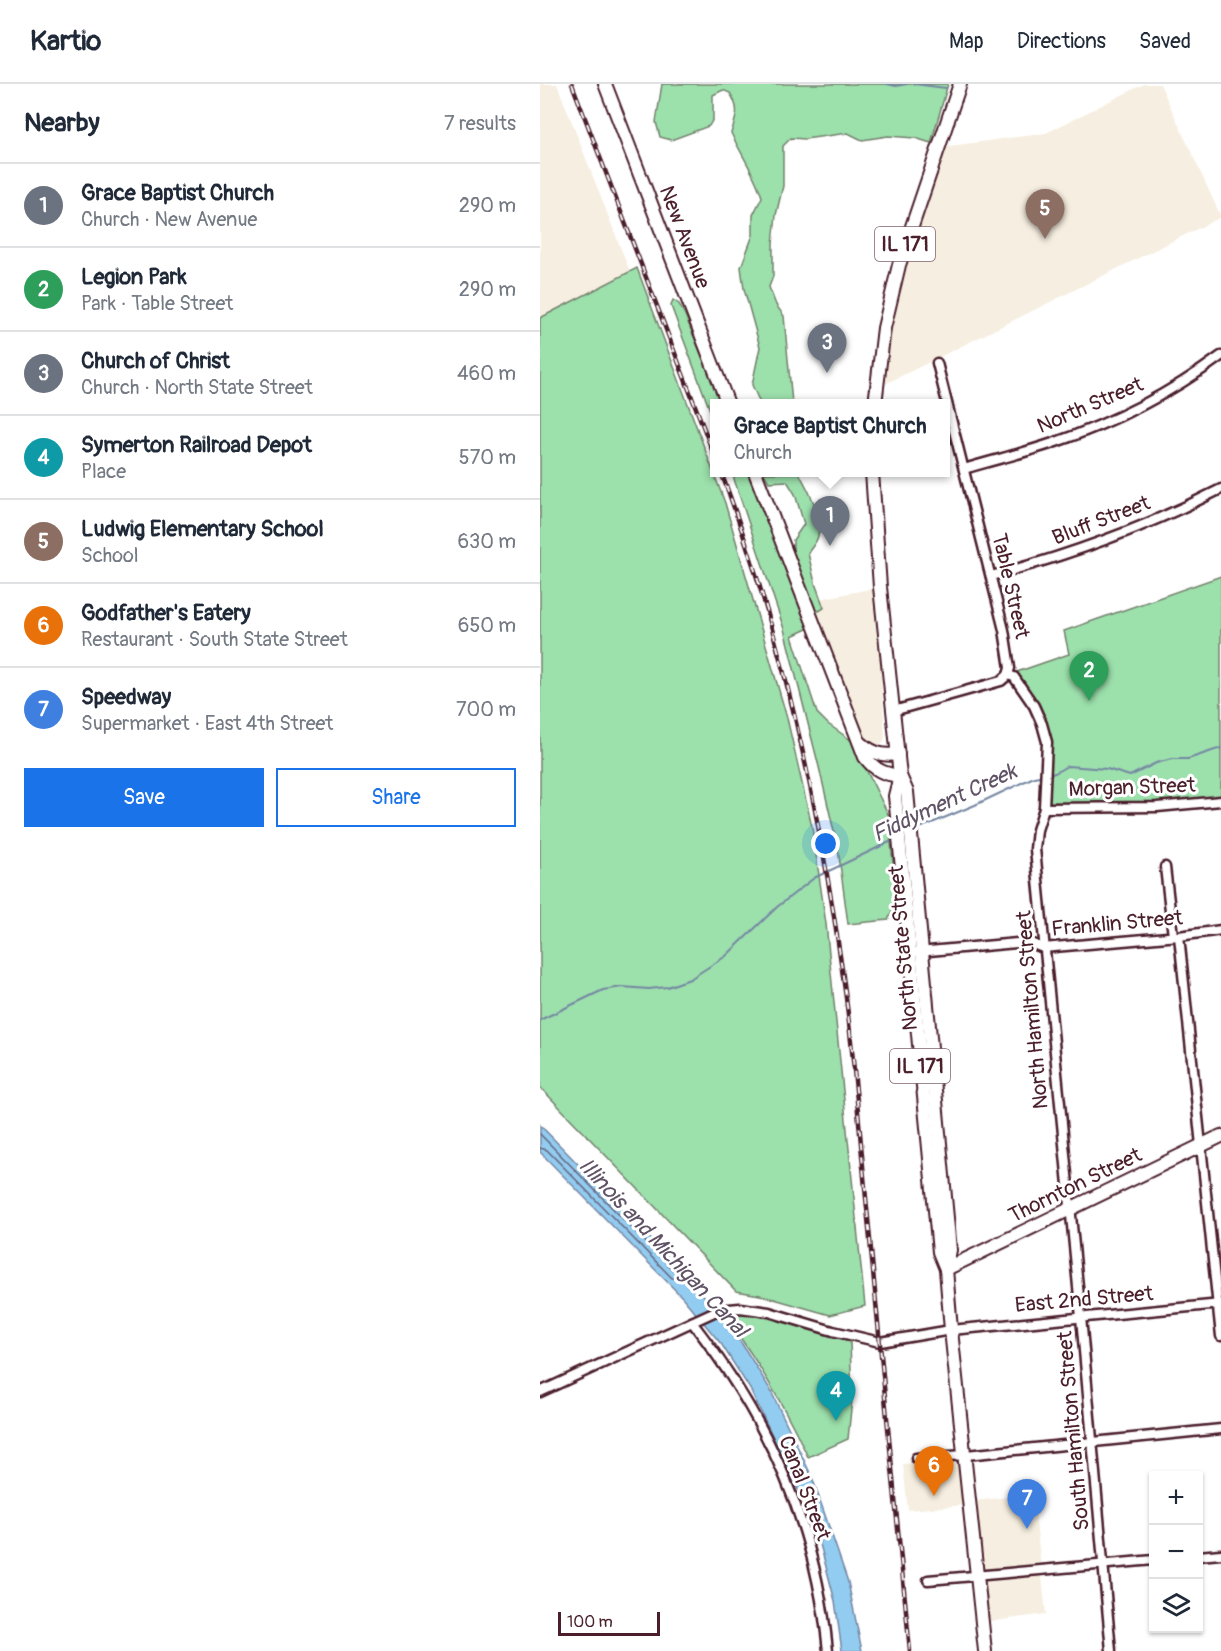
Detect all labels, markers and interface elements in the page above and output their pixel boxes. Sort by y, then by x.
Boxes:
text: Kartio [30,24,101,59]
text: Map [949,28,984,55]
text: Directions [1017,28,1106,55]
text: Saved [1139,28,1191,55]
text: Nearby [24,107,100,139]
text: 7 results [444,111,516,136]
text: Grace Baptist Church [81,179,274,207]
street label: New Avenue [653,182,717,293]
pin: 5 [1026,190,1064,239]
text: 1 [40,193,47,218]
text: 290 m [459,193,516,218]
text: Church · New Avenue [81,207,257,232]
road number: IL 171 [875,227,935,261]
text: Legion Park [81,263,187,291]
text: 2 [38,277,49,302]
text: 290 m [459,277,516,302]
text: Park · Table Street [81,291,233,316]
pin: 3 [808,324,846,373]
text: Church of Christ [81,347,230,375]
text: 3 [38,361,49,386]
text: 460 m [457,361,516,386]
street label: North Street [1033,371,1148,440]
text: Church · North State Street [81,375,313,400]
popup [710,399,950,477]
text: Grace Baptist Church [733,412,927,440]
text: Symerton Railroad Depot [81,431,312,459]
text: Church [733,440,792,465]
text: 4 [38,445,49,470]
text: 570 m [459,445,516,470]
text: Place [81,459,126,484]
street label: Bluff Street [1048,489,1154,551]
pin: 1 [810,496,850,546]
text: Ludwig Elementary School [81,515,324,543]
text: 5 [38,529,49,554]
text: 630 m [457,529,516,554]
street label: Table Street [985,531,1036,642]
text: School [81,543,138,568]
text: Godfather's Eatery [81,599,251,627]
text: 6 [38,613,49,638]
text: 650 m [458,613,516,638]
text: Restaurant · South State Street [81,627,348,652]
pin: 2 [1070,652,1108,701]
text: Speedway [81,683,171,711]
text: 7 [38,697,49,722]
text: 700 m [456,697,516,722]
text: Supermarket · East 4th Street [81,711,333,736]
water label: Fiddyment Creek [868,757,1023,849]
button: Save [24,768,264,827]
button: Share [276,768,516,827]
street label: Morgan Street [1068,772,1196,803]
your location [811,829,840,858]
street label: North State Street [883,864,924,1032]
street label: Franklin Street [1050,904,1184,943]
street label: North Hamilton Street [1010,909,1055,1110]
road number: IL 171 [890,1049,950,1083]
street label: Thornton Street [1004,1141,1147,1229]
water label: Illinois and Michigan Canal [573,1152,756,1345]
street label: East 2nd Street [1014,1280,1155,1319]
street label: South Hamilton Street [1051,1329,1096,1532]
pin: 4 [816,1372,856,1421]
street label: Canal Street [772,1432,837,1545]
pin: 6 [914,1446,954,1496]
map controls [1149,1471,1203,1633]
button: + [1149,1471,1203,1525]
pin: 7 [1008,1480,1046,1529]
button: − [1149,1525,1203,1579]
button: layers [1149,1579,1203,1633]
scale bar [558,1609,660,1636]
text: 100 m [567,1612,613,1632]

